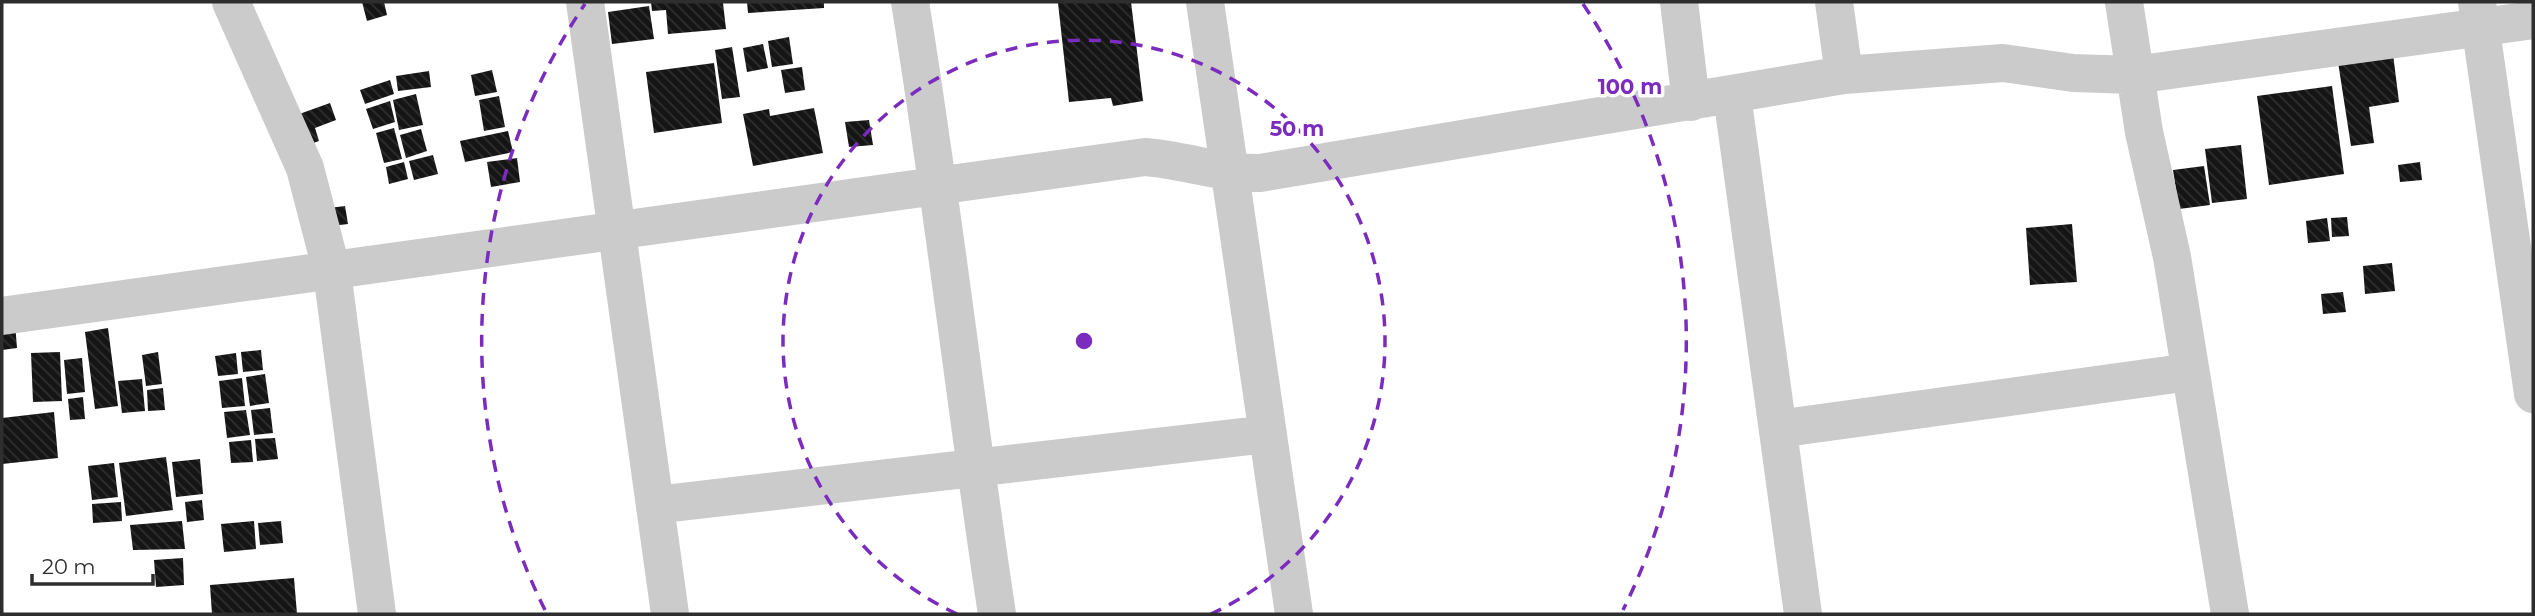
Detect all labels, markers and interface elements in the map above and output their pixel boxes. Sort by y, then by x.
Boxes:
text: 100 m [1598,74,1662,99]
text: 50 m [1270,116,1324,141]
centre of rings [1072,329,1096,353]
scale bar [32,542,152,586]
text: 20 m [42,554,96,579]

